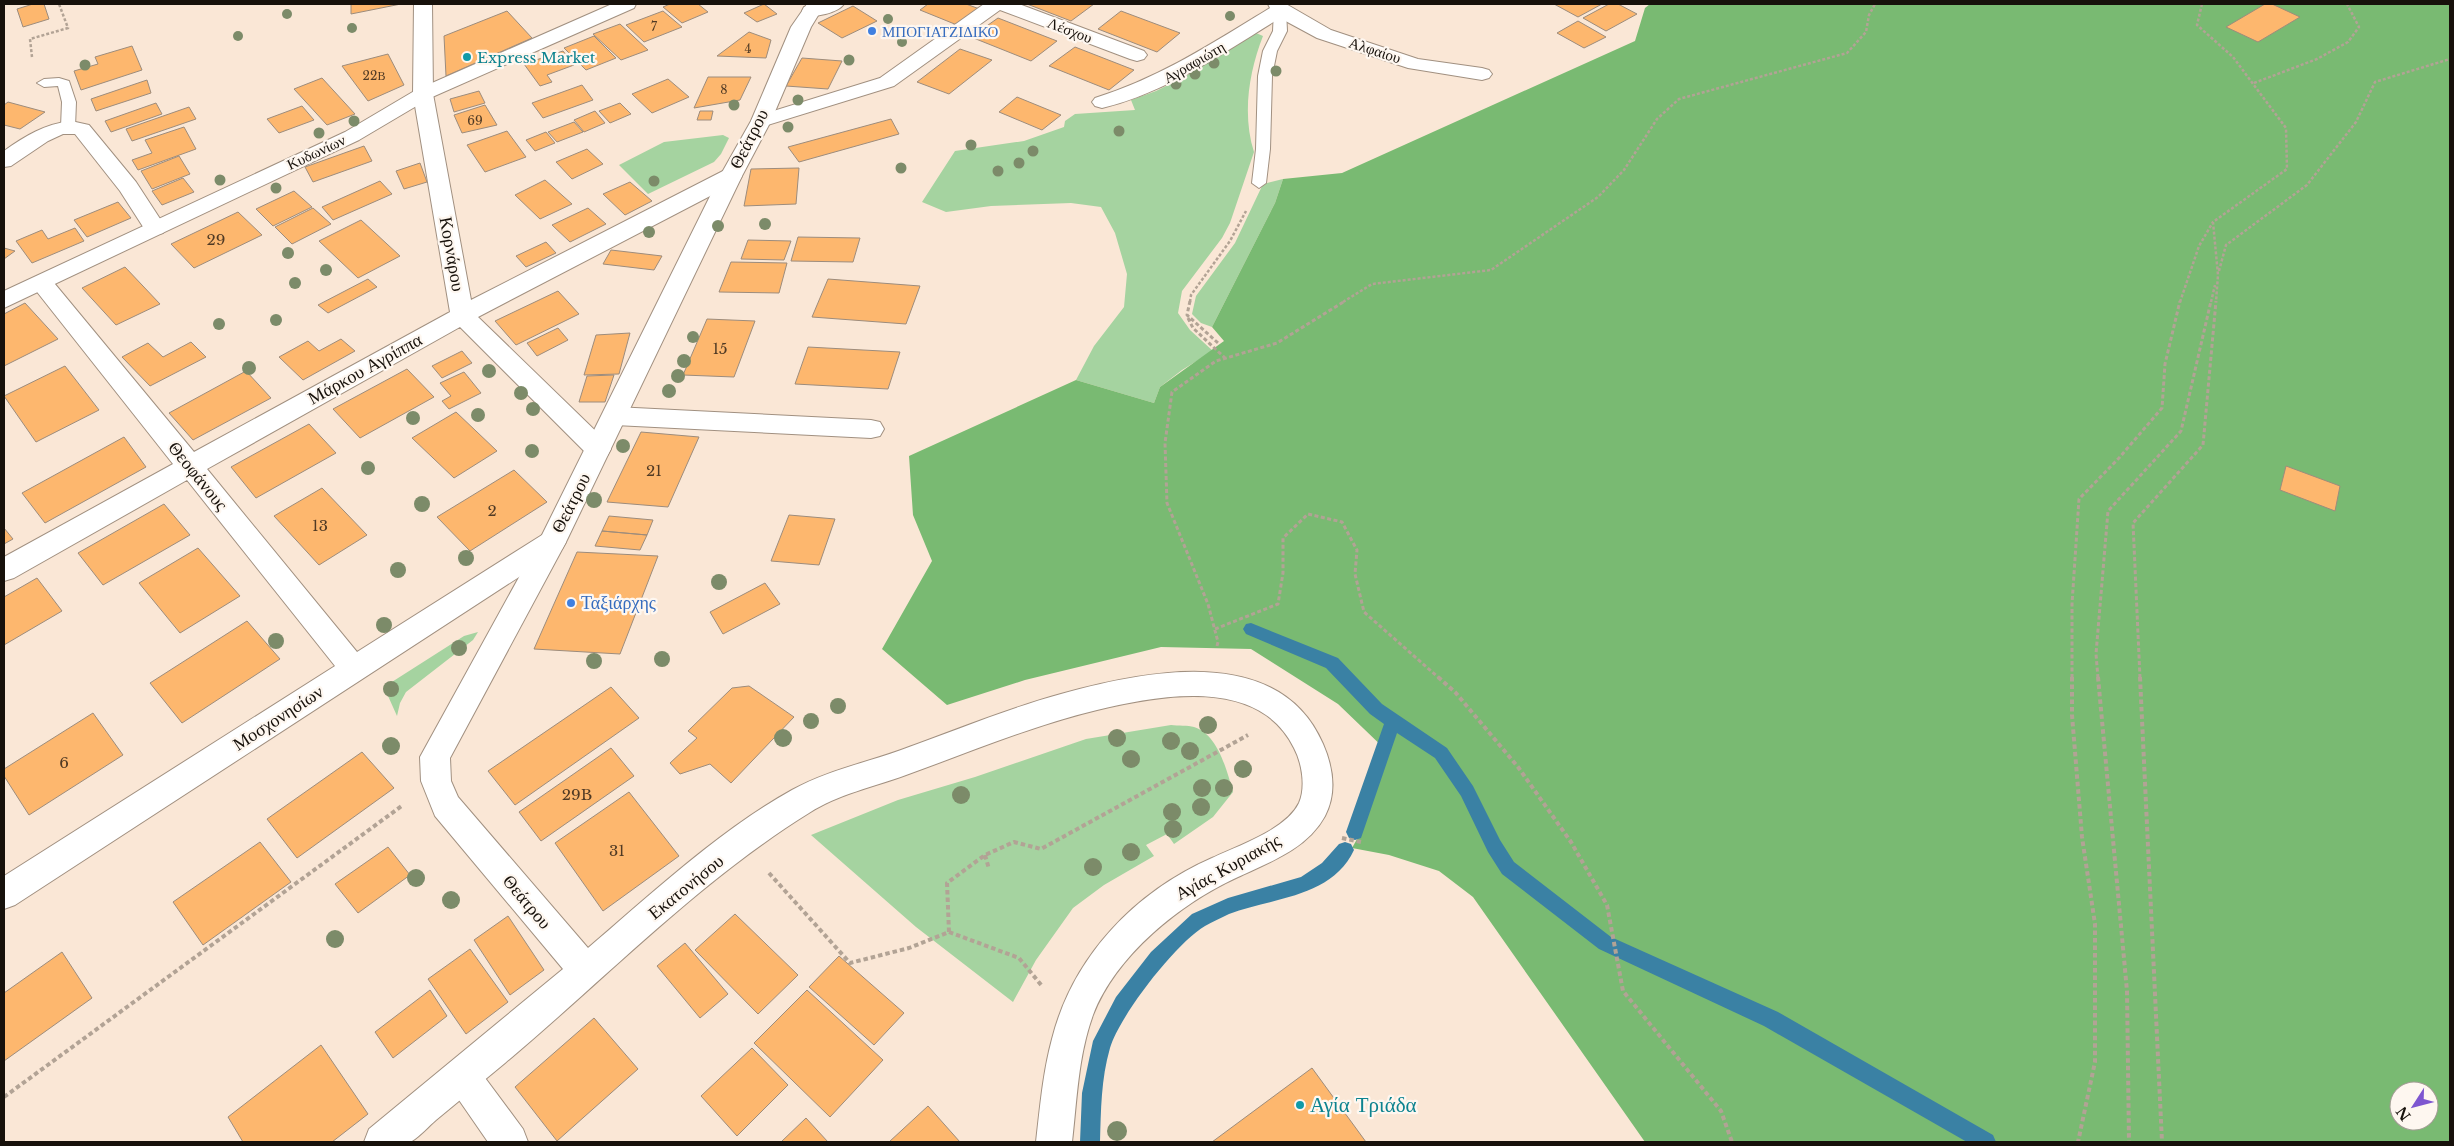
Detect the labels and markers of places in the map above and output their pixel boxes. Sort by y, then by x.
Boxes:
place label: ΜΠΟΓΙΑΤΖΙΔΙΚΟ [882,22,999,41]
marker: ΜΠΟΓΙΑΤΖΙΔΙΚΟ [866,25,878,37]
place label: Express Market [477,48,596,67]
marker: Express Market [461,51,473,63]
place label: Ταξιάρχης [581,592,656,614]
marker: Ταξιάρχης [565,597,577,609]
place label: Αγία Τριάδα [1310,1092,1417,1118]
marker: Αγία Τριάδα [1294,1099,1306,1111]

